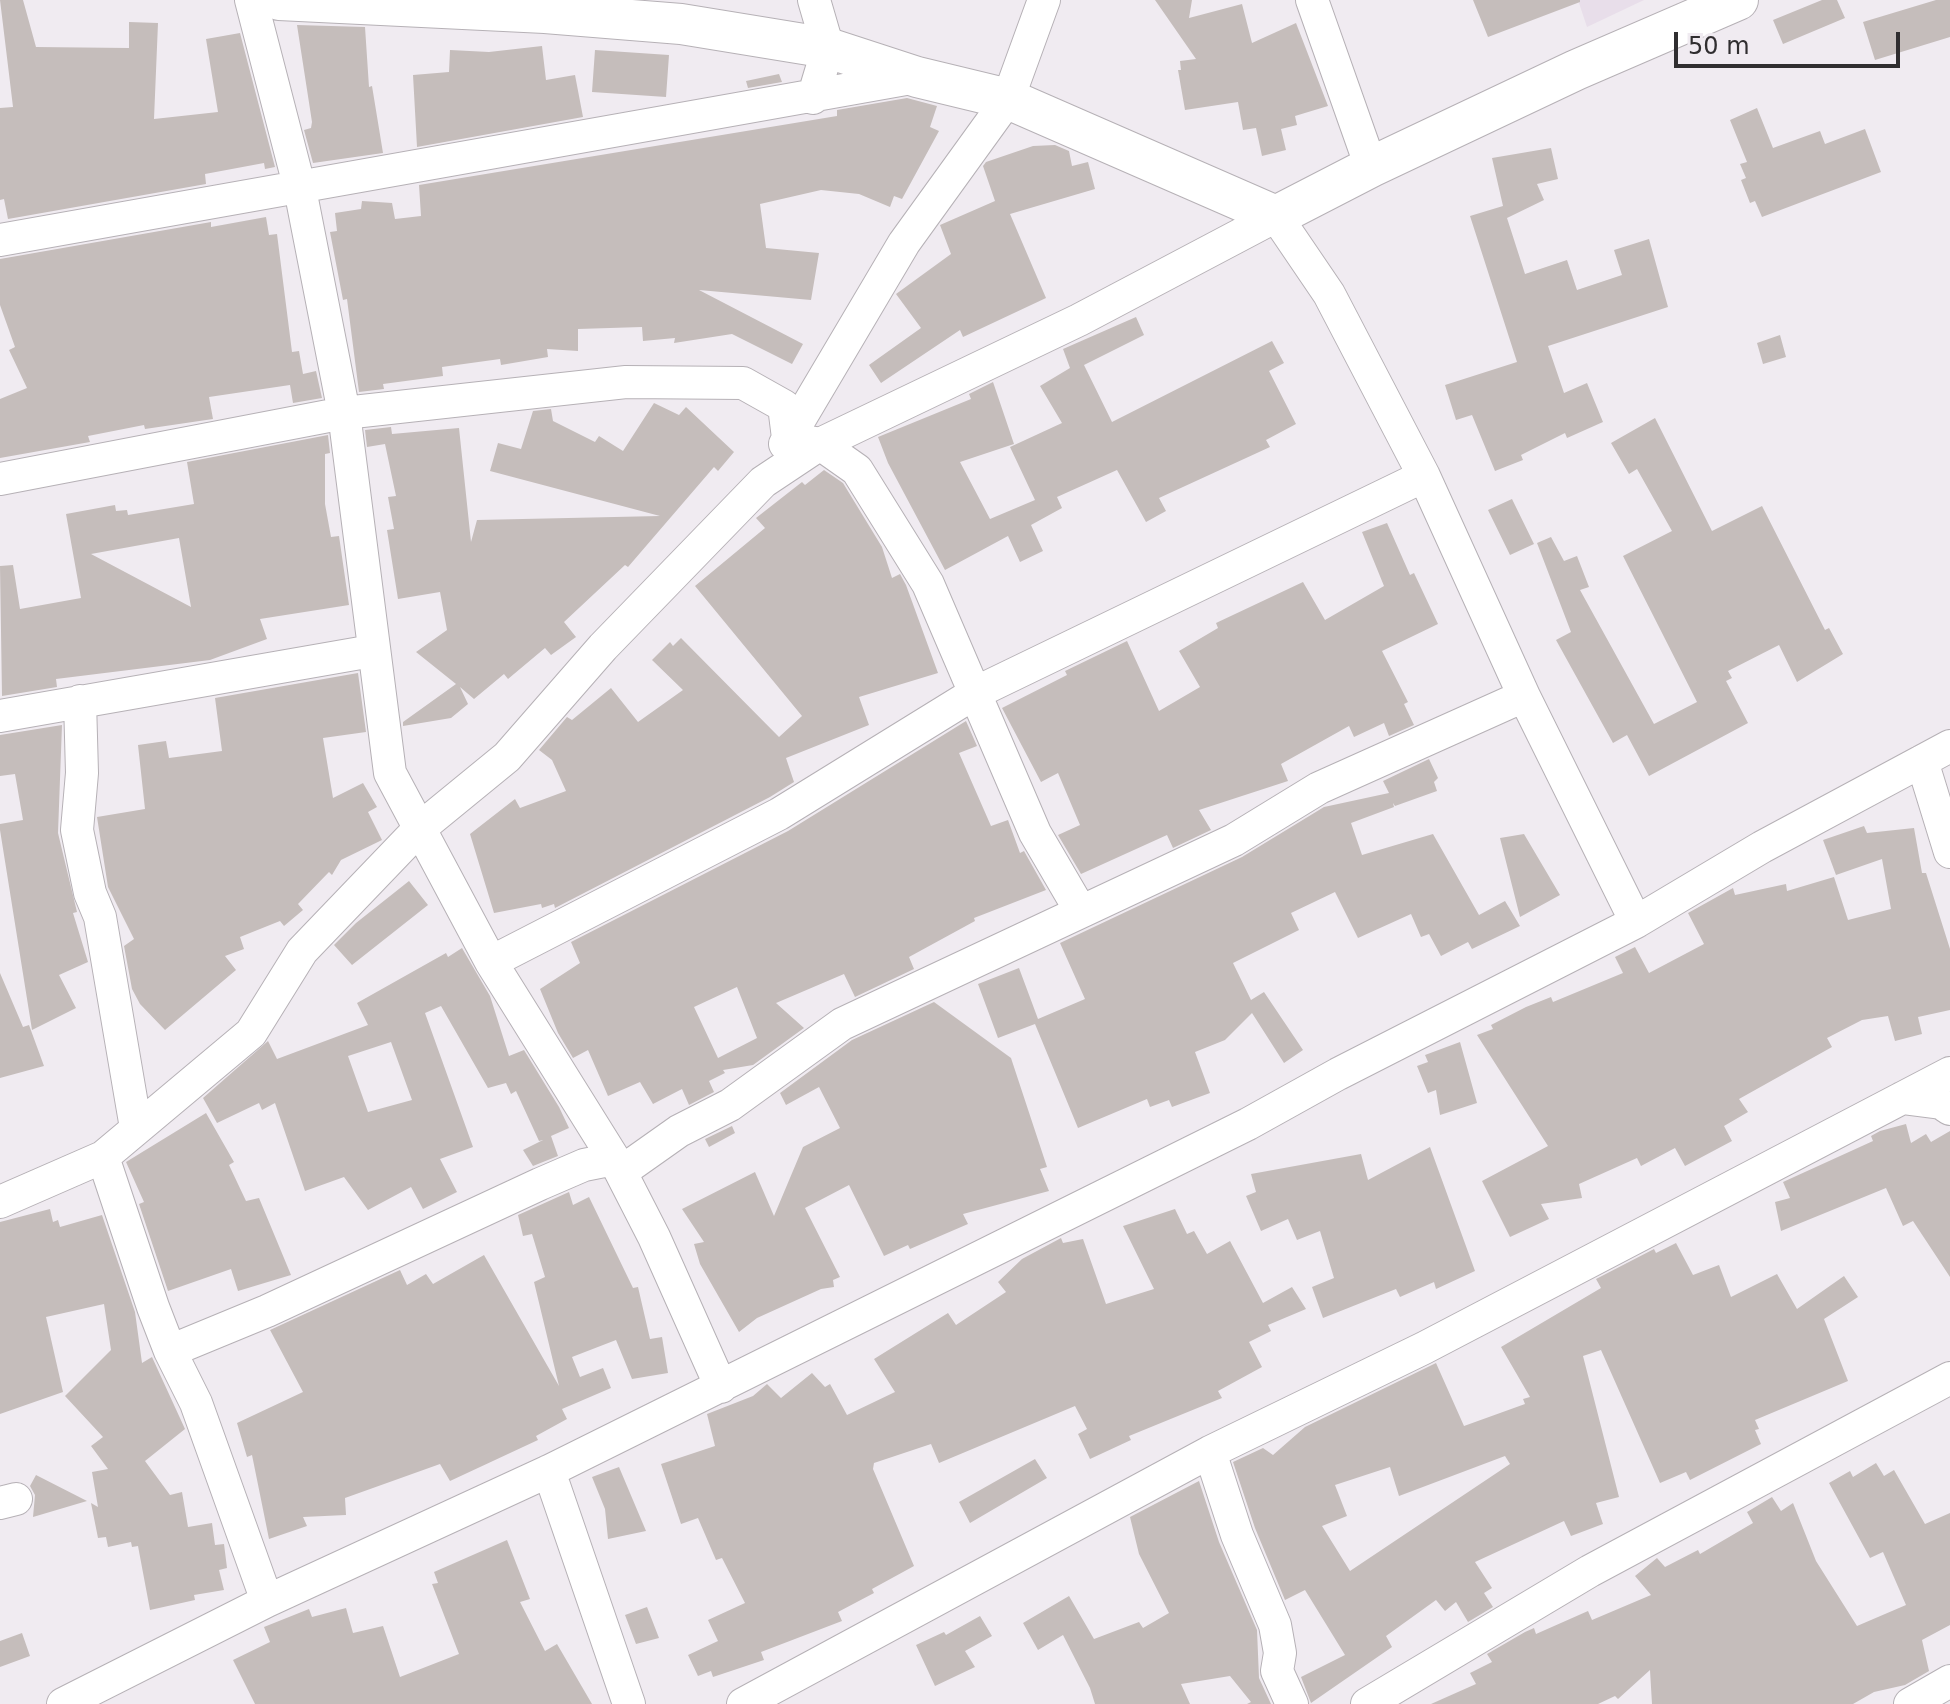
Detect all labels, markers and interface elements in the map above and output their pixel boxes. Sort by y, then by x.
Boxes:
scale bar [1678,16,1904,66]
text: 50 m [1688,32,1750,60]

